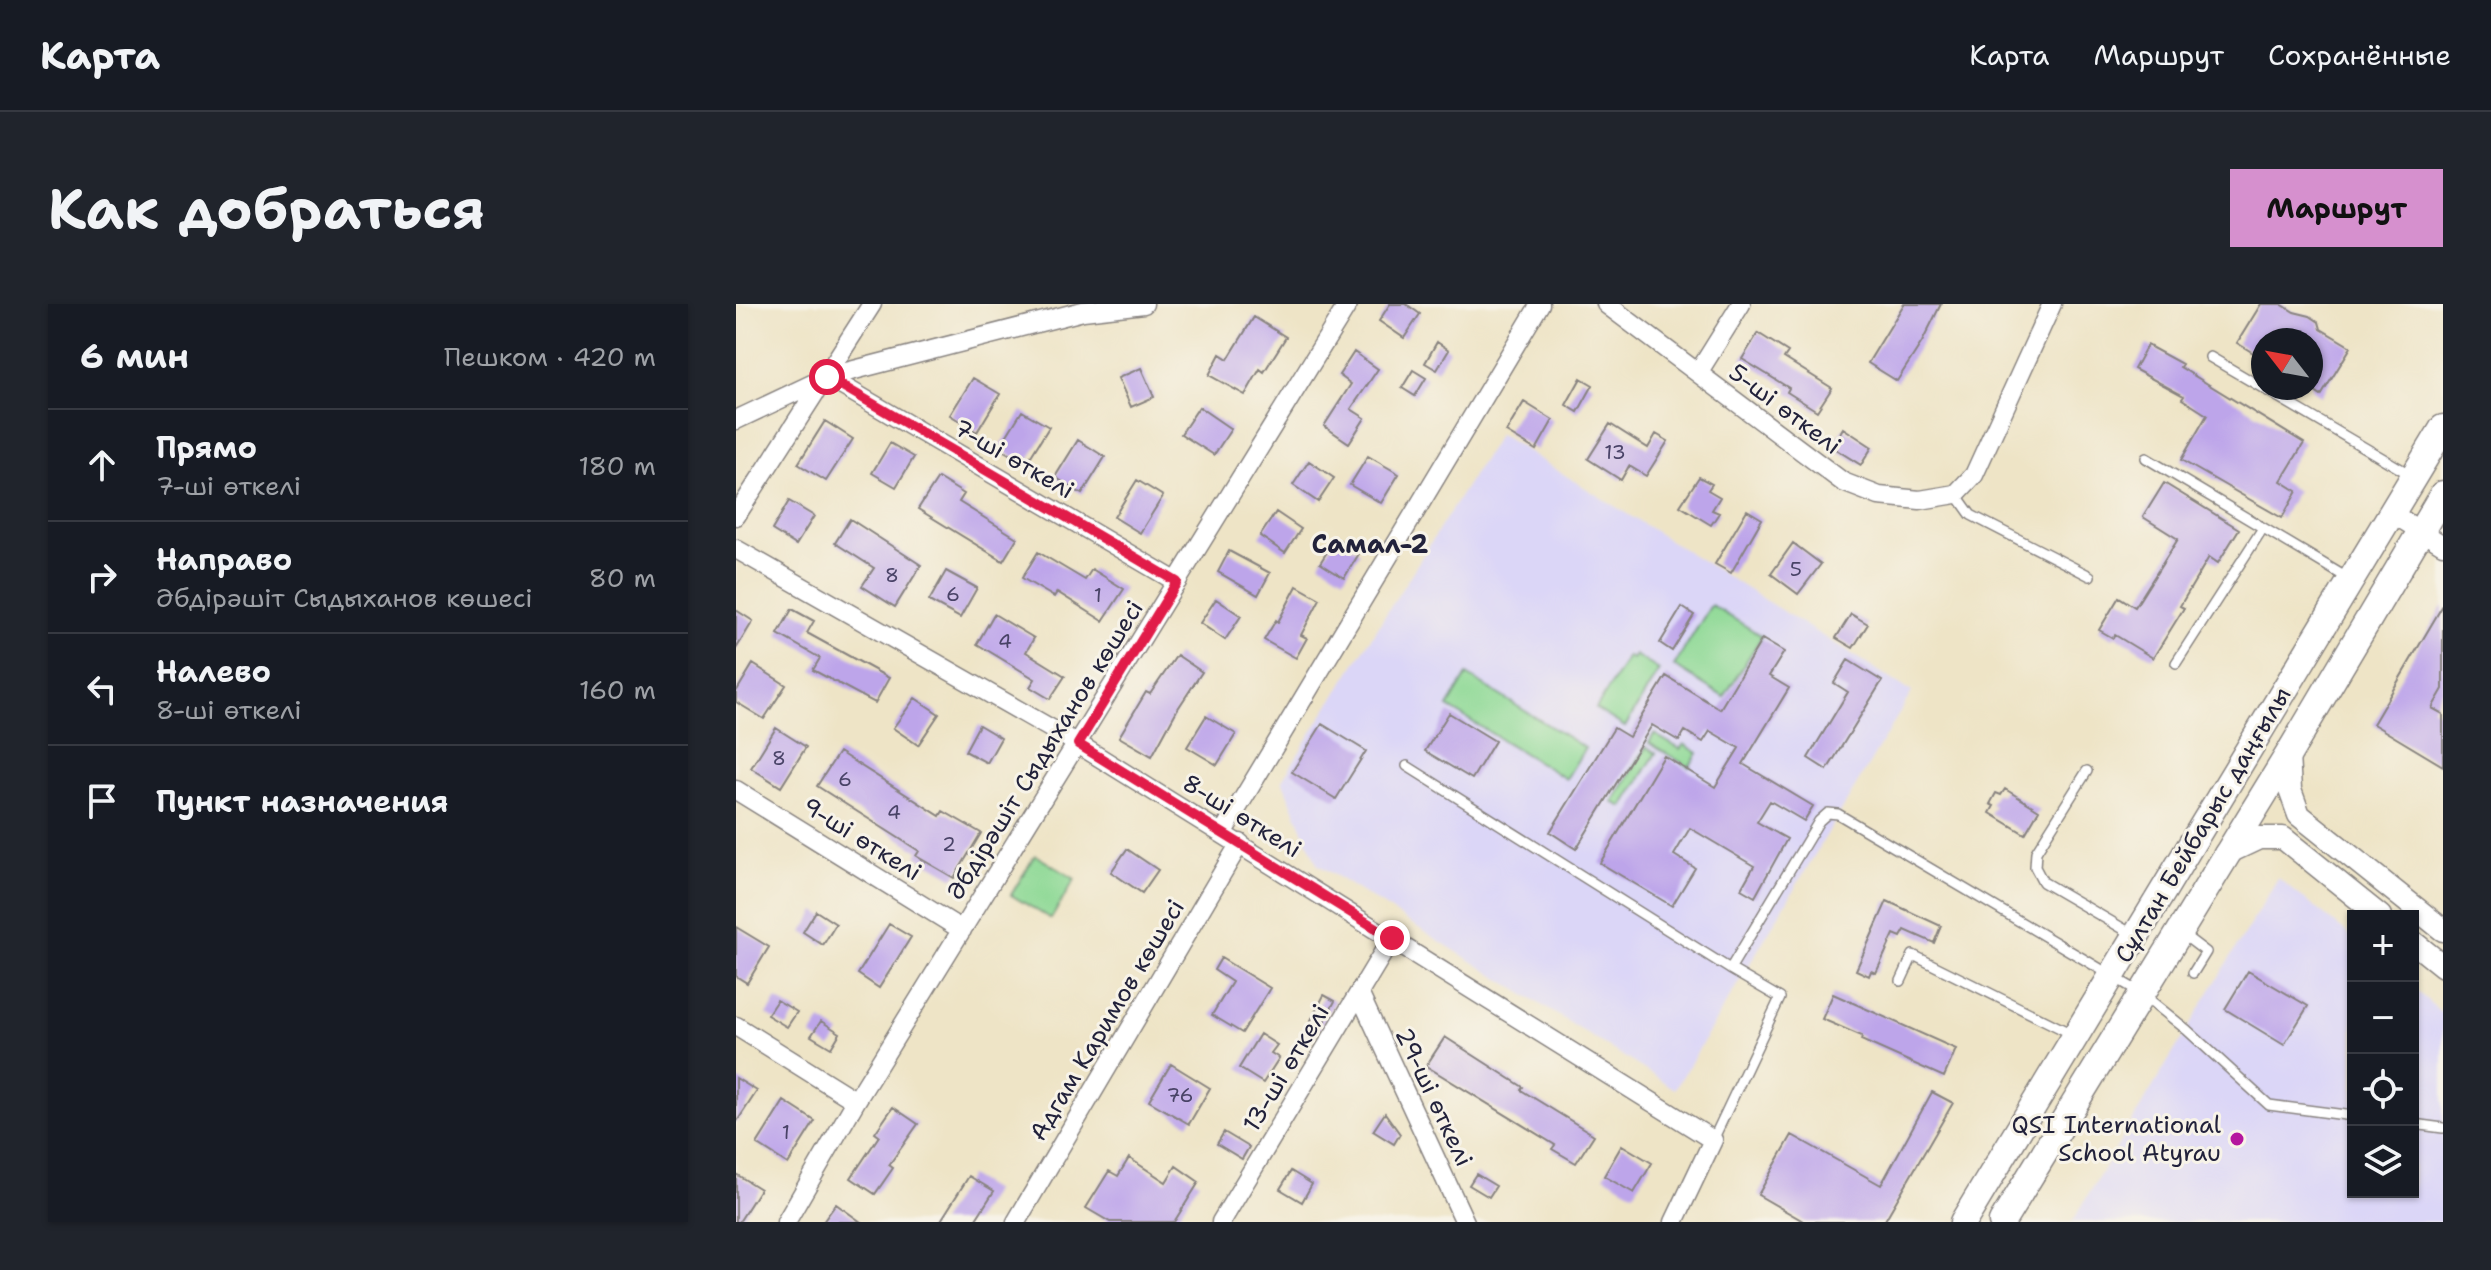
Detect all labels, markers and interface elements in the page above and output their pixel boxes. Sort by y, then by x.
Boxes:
text: Карта [40,30,160,81]
text: Карта [1969,36,2049,74]
text: Маршрут [2093,36,2224,74]
text: Сохранённые [2268,36,2451,74]
button: Маршрут [2230,169,2443,247]
text: Как добраться [48,171,485,246]
north arrow [2251,328,2323,400]
text: 6 мин [80,333,189,379]
text: Пешком · 420 m [444,339,656,374]
street label: 5-ші өткелі [1722,356,1848,462]
route start [809,359,845,395]
street label: 7-ші өткелі [948,412,1080,506]
text: Прямо [156,427,257,468]
house number: 13 [1604,439,1626,465]
icon: ahead [80,443,124,487]
text: 180 m [578,448,656,483]
text: 7-ші өткелі [156,468,301,503]
district label: Самал-2 [1311,526,1429,561]
text: Направо [156,539,292,580]
icon: right [80,555,124,599]
house number: 5 [1790,556,1802,582]
text: 80 m [589,560,656,595]
house number: 8 [885,562,899,588]
text: Әбдірәшіт Сыдыханов көшесі [156,580,533,615]
house number: 6 [946,581,960,607]
house number: 1 [1094,582,1102,608]
street label: Әбдірәшіт Сыдыханов көшесі [939,594,1151,906]
house number: 4 [998,628,1012,654]
text: Налево [156,651,271,692]
icon: left [80,667,124,711]
text: 160 m [579,672,656,707]
street label: Сұлтан Бейбарыс даңғылы [2108,681,2298,969]
text: 8-ші өткелі [156,692,302,727]
house number: 8 [772,745,786,771]
house number: 6 [838,766,852,792]
street label: 8-ші өткелі [1177,767,1307,865]
icon: arrive [80,779,124,823]
text: Пункт назначения [156,781,448,822]
street label: 9-ші өткелі [797,790,927,888]
house number: 4 [887,799,901,825]
house number: 2 [942,831,956,857]
street label: Адгам Каримов көшесі [1022,893,1192,1147]
map controls [2347,910,2419,1198]
button: + [2347,910,2419,982]
route end [1374,920,1410,956]
button: − [2347,982,2419,1054]
street label: 13-ші өткелі [1235,998,1337,1138]
street label: 29-ші өткелі [1388,1022,1480,1172]
button: locate [2347,1054,2419,1126]
house number: 76 [1166,1082,1194,1108]
place label: QSI International School Atyrau [2012,1109,2222,1169]
house number: 1 [782,1119,790,1145]
button: layers [2347,1126,2419,1198]
marker: QSI International School Atyrau [2228,1130,2246,1148]

